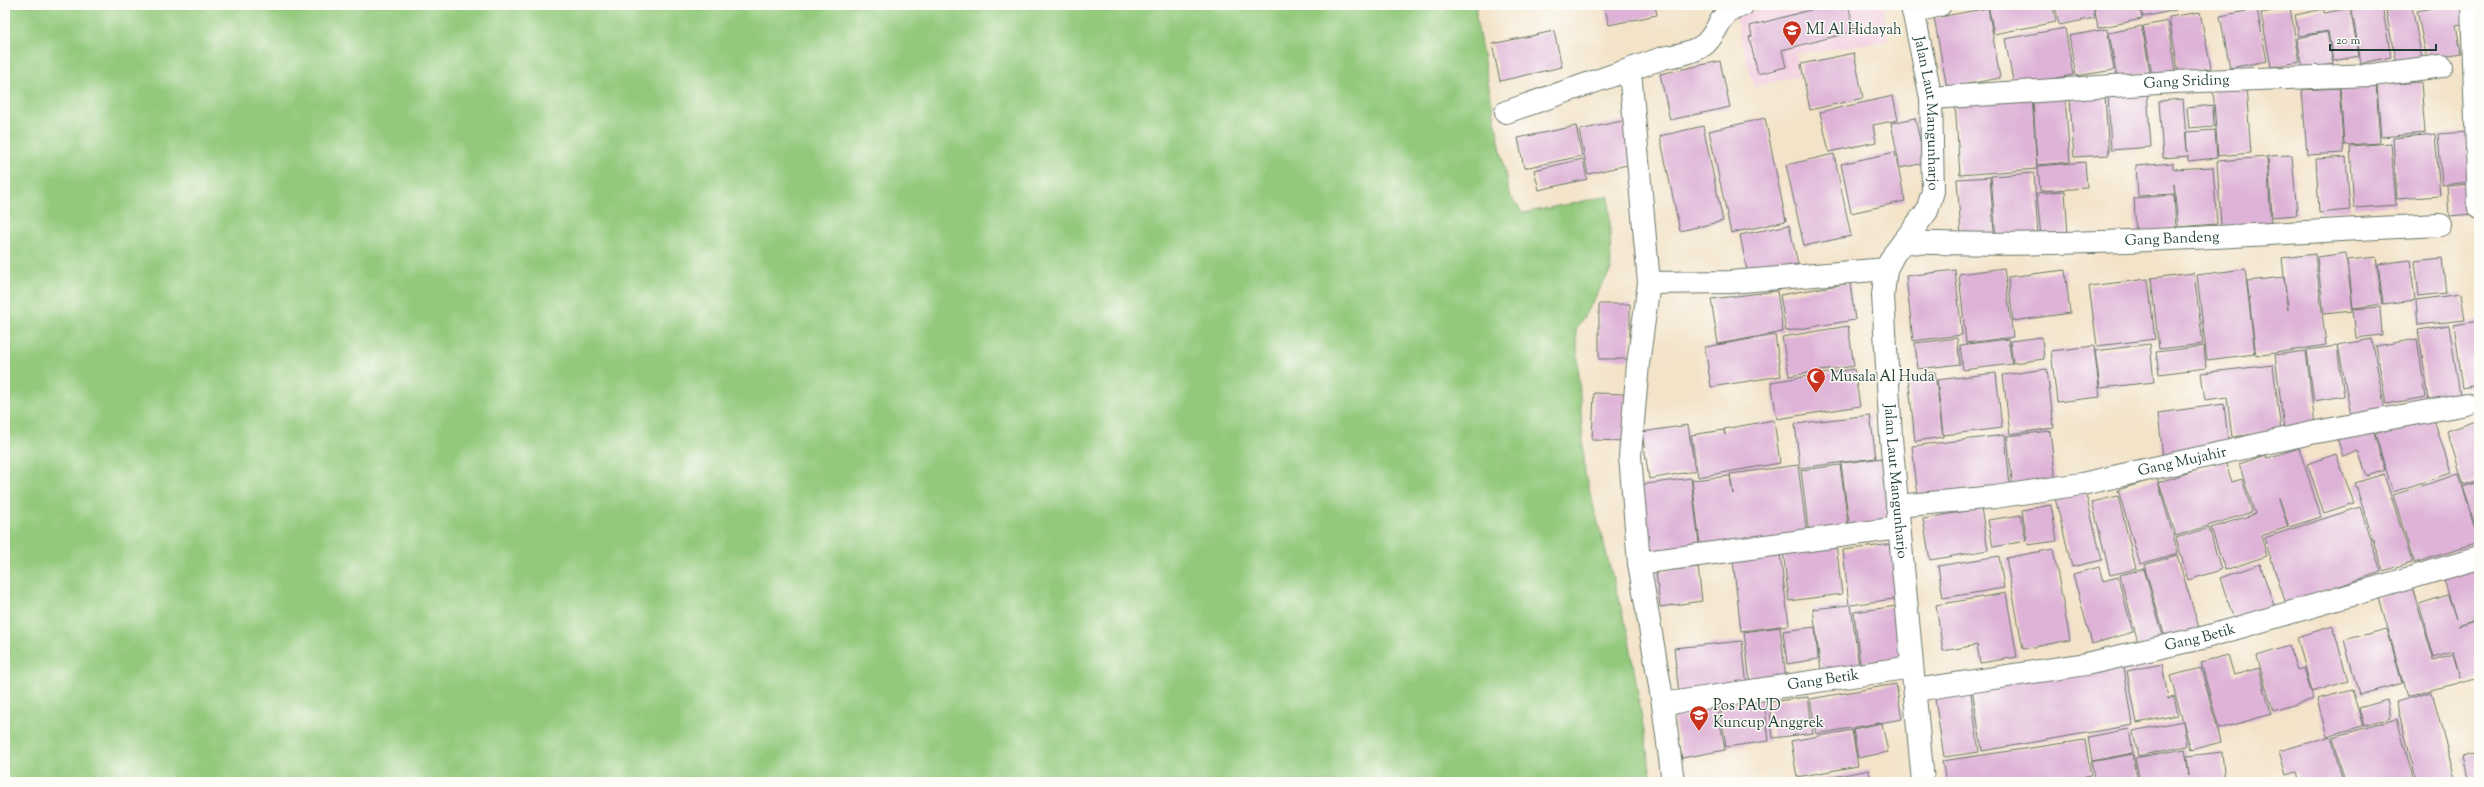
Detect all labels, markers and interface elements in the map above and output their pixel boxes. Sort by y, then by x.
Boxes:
school or university icon: MI Al Hidayah [1781,19,1803,47]
place label: MI Al Hidayah [1806,20,1902,41]
scale bar [2330,26,2436,52]
text: 20 m [2336,32,2361,50]
street label: Jalan Laut Mangunharjo [1908,34,1943,191]
street label: Gang Sriding [2143,70,2230,94]
street label: Gang Bandeng [2124,226,2220,252]
mosque icon: Musala Al Huda [1805,366,1827,394]
place label: Musala Al Huda [1830,367,1935,388]
street label: Jalan Laut Mangunharjo [1879,402,1913,560]
street label: Gang Mujahir [2136,442,2229,482]
street label: Gang Betik [2163,619,2238,657]
street label: Gang Betik [1786,664,1861,696]
place label: Pos PAUD Kuncup Anggrek [1713,696,1824,734]
school or university icon: Pos PAUD Kuncup Anggrek [1688,704,1710,732]

